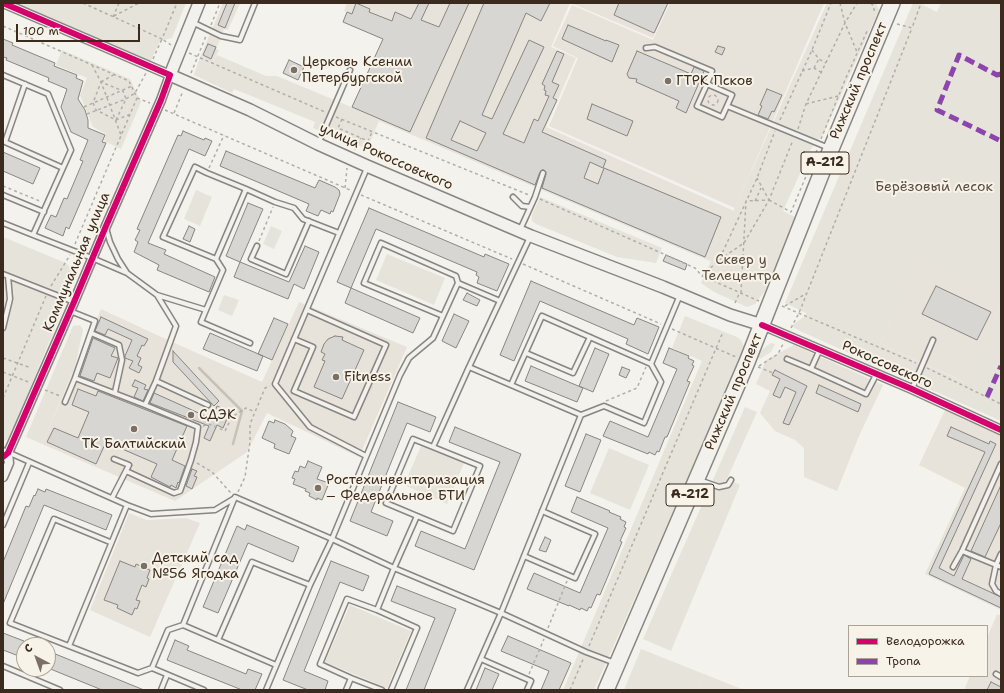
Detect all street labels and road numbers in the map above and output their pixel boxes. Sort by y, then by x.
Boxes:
street label: Рижский проспект [827,20,891,142]
street label: улица Рокоссовского [317,120,455,194]
road number: А-212 [801,152,849,174]
street label: Коммунальная улица [40,190,114,334]
street label: Рижский проспект [702,331,766,453]
street label: Рокоссовского [839,337,935,393]
road number: А-212 [666,484,714,506]

